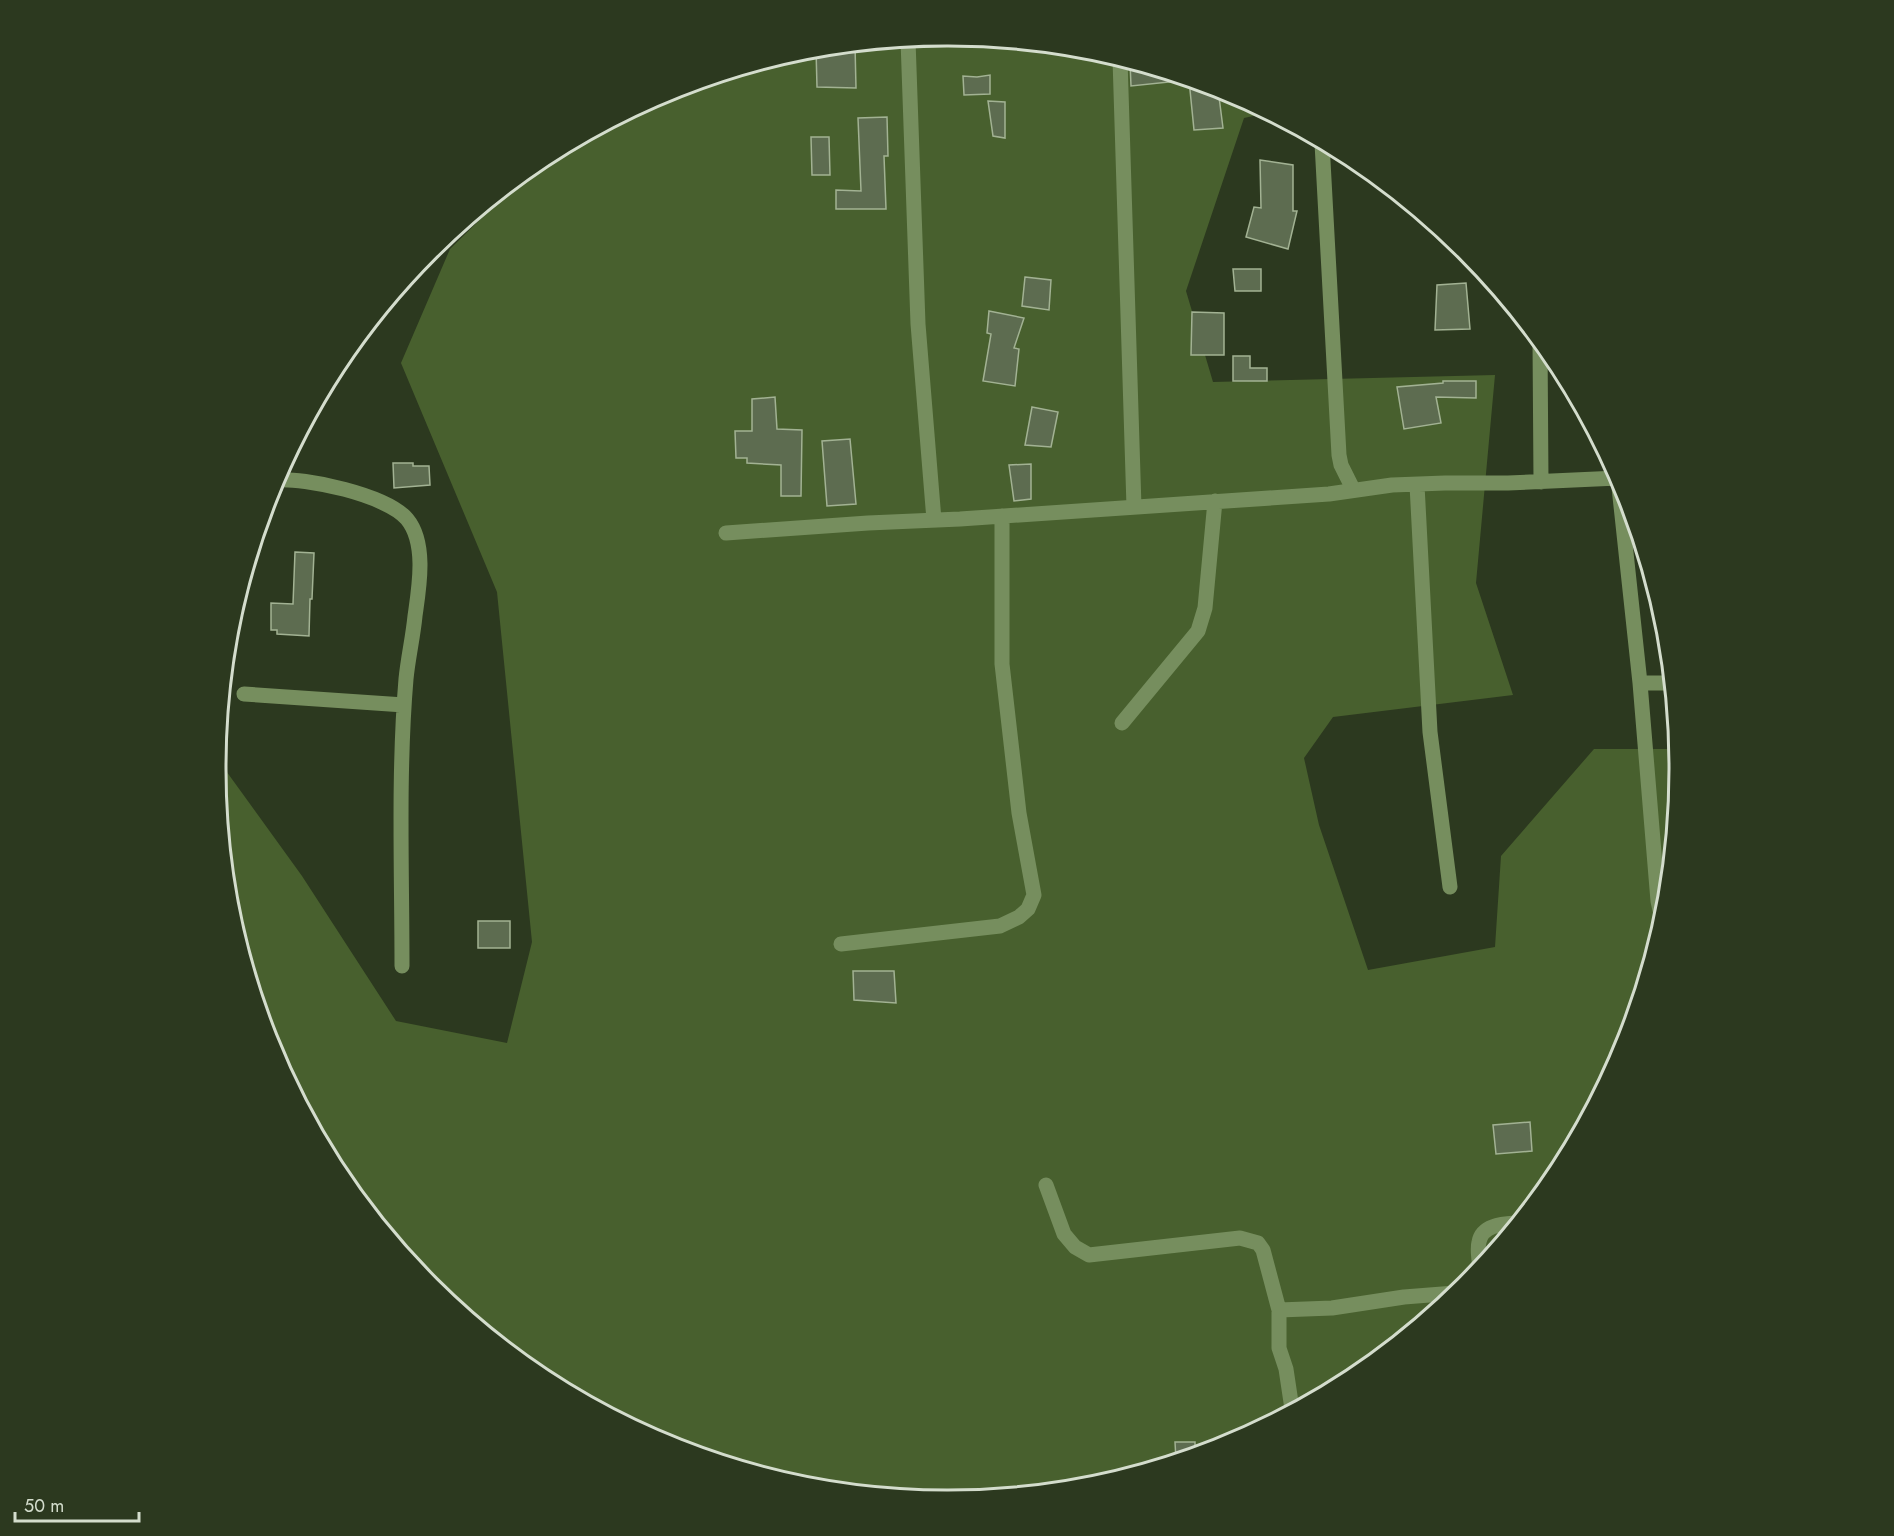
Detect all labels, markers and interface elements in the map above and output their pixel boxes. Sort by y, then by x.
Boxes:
scale bar [15,1485,140,1523]
text: 50 m [24,1493,64,1519]

